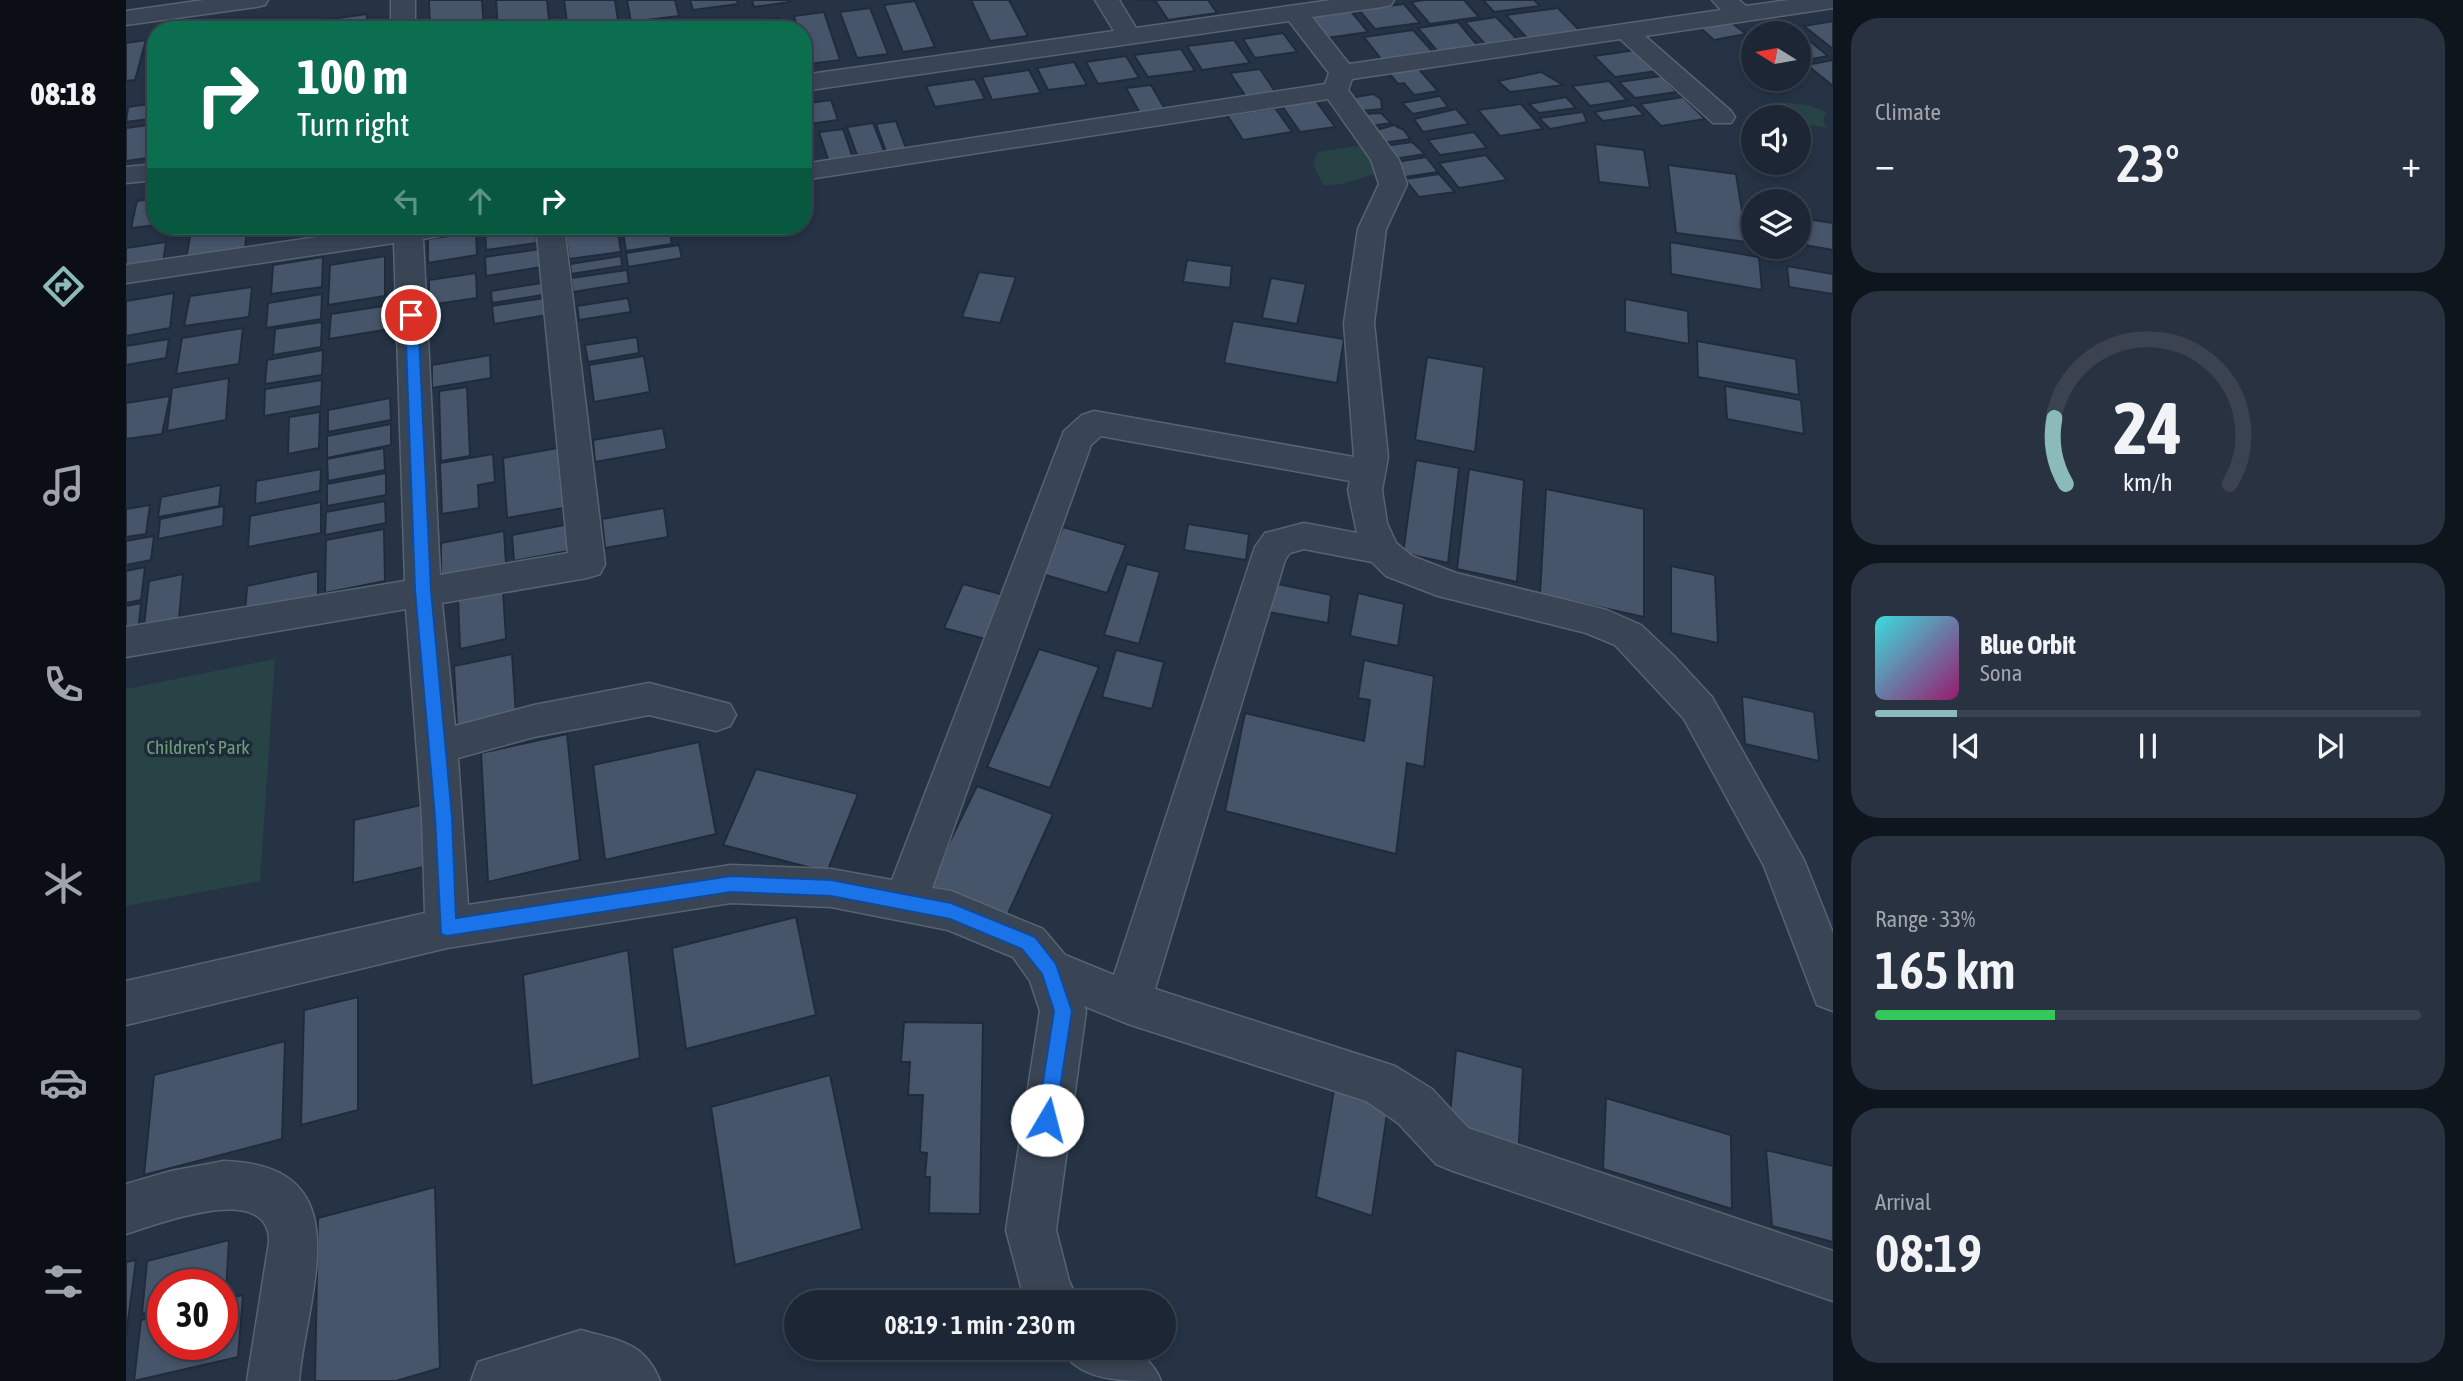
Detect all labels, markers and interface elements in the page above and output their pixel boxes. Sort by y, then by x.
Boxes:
north arrow [1741,21,1811,91]
map controls [1741,21,1811,259]
text: 100 m [297,48,408,104]
icon: right [182,49,273,140]
text: 08:18 [30,75,96,112]
text: Climate [1875,99,1941,125]
button: sound [1741,105,1811,175]
text: Turn right [297,106,410,143]
text: 23° [2116,133,2180,193]
text: − [1875,142,1895,185]
text: + [2401,142,2421,185]
icon: left [388,182,426,220]
icon: ahead [461,182,499,220]
icon: right [534,182,572,220]
button: layers [1741,189,1811,259]
icon: directions [39,262,88,311]
pin [381,285,441,345]
icon: arrive [392,296,430,334]
text: 24 [2114,386,2182,469]
icon: music [39,461,88,510]
text: km/h [2123,468,2173,496]
text: Blue Orbit [1980,630,2076,660]
icon: phone [39,660,88,709]
text: Sona [1980,660,2022,686]
icon: previous [1947,727,1985,765]
icon: pause [2129,727,2167,765]
icon: next [2311,727,2349,765]
park label: Children's Park [146,736,250,758]
icon: climate [39,859,88,908]
text: Range · 33% [1875,906,1975,932]
text: 165 km [1875,940,2016,1000]
icon: car [39,1058,88,1107]
position arrow [1010,1083,1084,1157]
text: Arrival [1875,1189,1931,1215]
text: 08:19 [1875,1223,1982,1283]
icon: filters [39,1257,88,1306]
speed limit sign: 30 [147,1269,238,1360]
text: 08:19 · 1 min · 230 m [885,1310,1075,1340]

